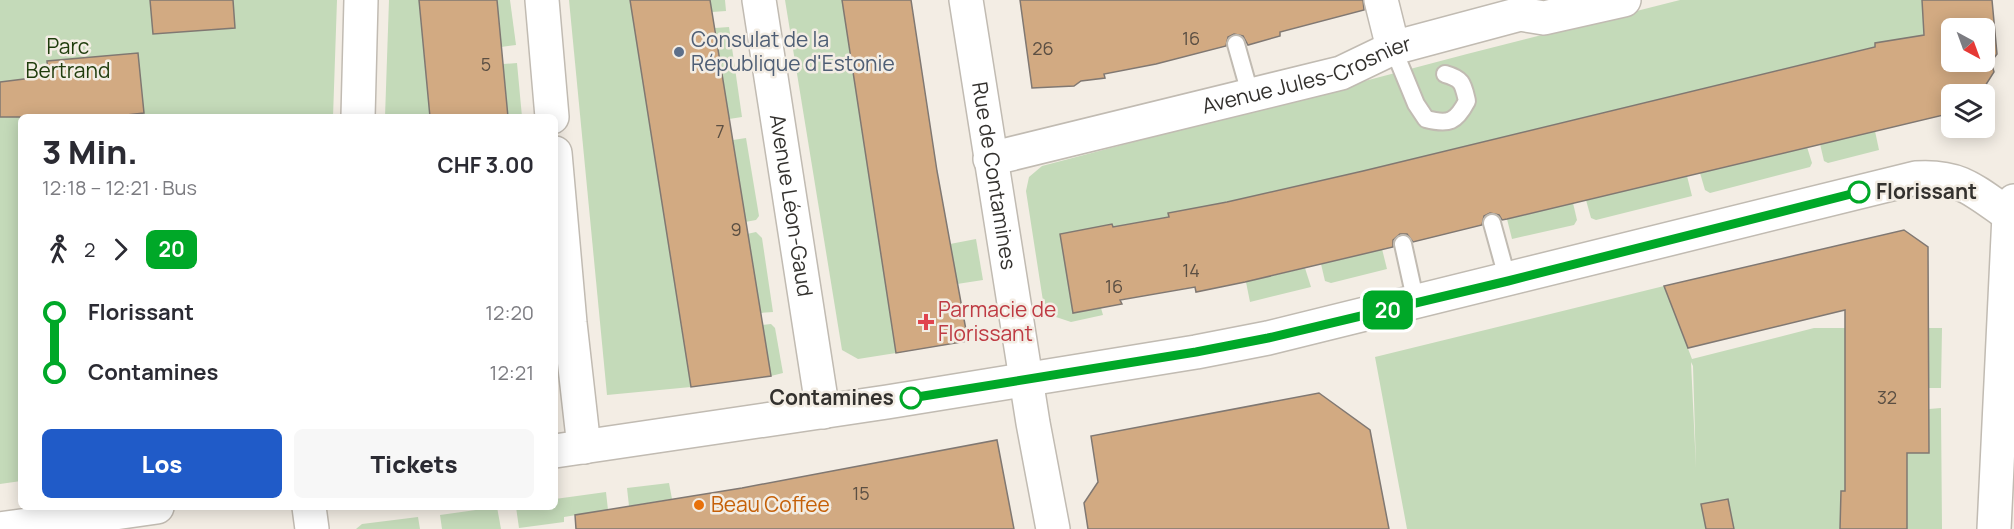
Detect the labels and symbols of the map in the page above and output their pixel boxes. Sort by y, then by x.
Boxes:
north arrow [1941,18,1995,72]
place label: Consulat de la République d'Estonie [691,25,895,77]
house number: 16 [1182,26,1200,50]
street label: Avenue Jules-Crosnier [1199,29,1414,120]
park label: Parc Bertrand [26,32,110,84]
house number: 26 [1032,36,1054,60]
marker: Consulat de la République d'Estonie [672,45,686,59]
house number: 5 [481,52,491,76]
street label: Rue de Contamines [966,80,1023,271]
street label: Avenue Léon-Gaud [764,112,820,299]
house number: 7 [715,119,725,143]
place label: Florissant [1876,177,1977,205]
marker: Florissant [1848,181,1870,203]
house number: 9 [730,217,742,241]
house number: 14 [1182,258,1200,282]
house number: 16 [1105,274,1123,298]
line badge: 20 [1361,290,1415,330]
place label: Parmacie de Florissant [938,295,1056,347]
marker: Parmacie de Florissant [919,315,933,329]
place label: Contamines [769,383,894,411]
house number: 32 [1877,385,1897,409]
marker: Contamines [900,387,922,409]
house number: 15 [852,481,870,505]
place label: Beau Coffee [711,490,830,518]
marker: Beau Coffee [692,498,706,512]

